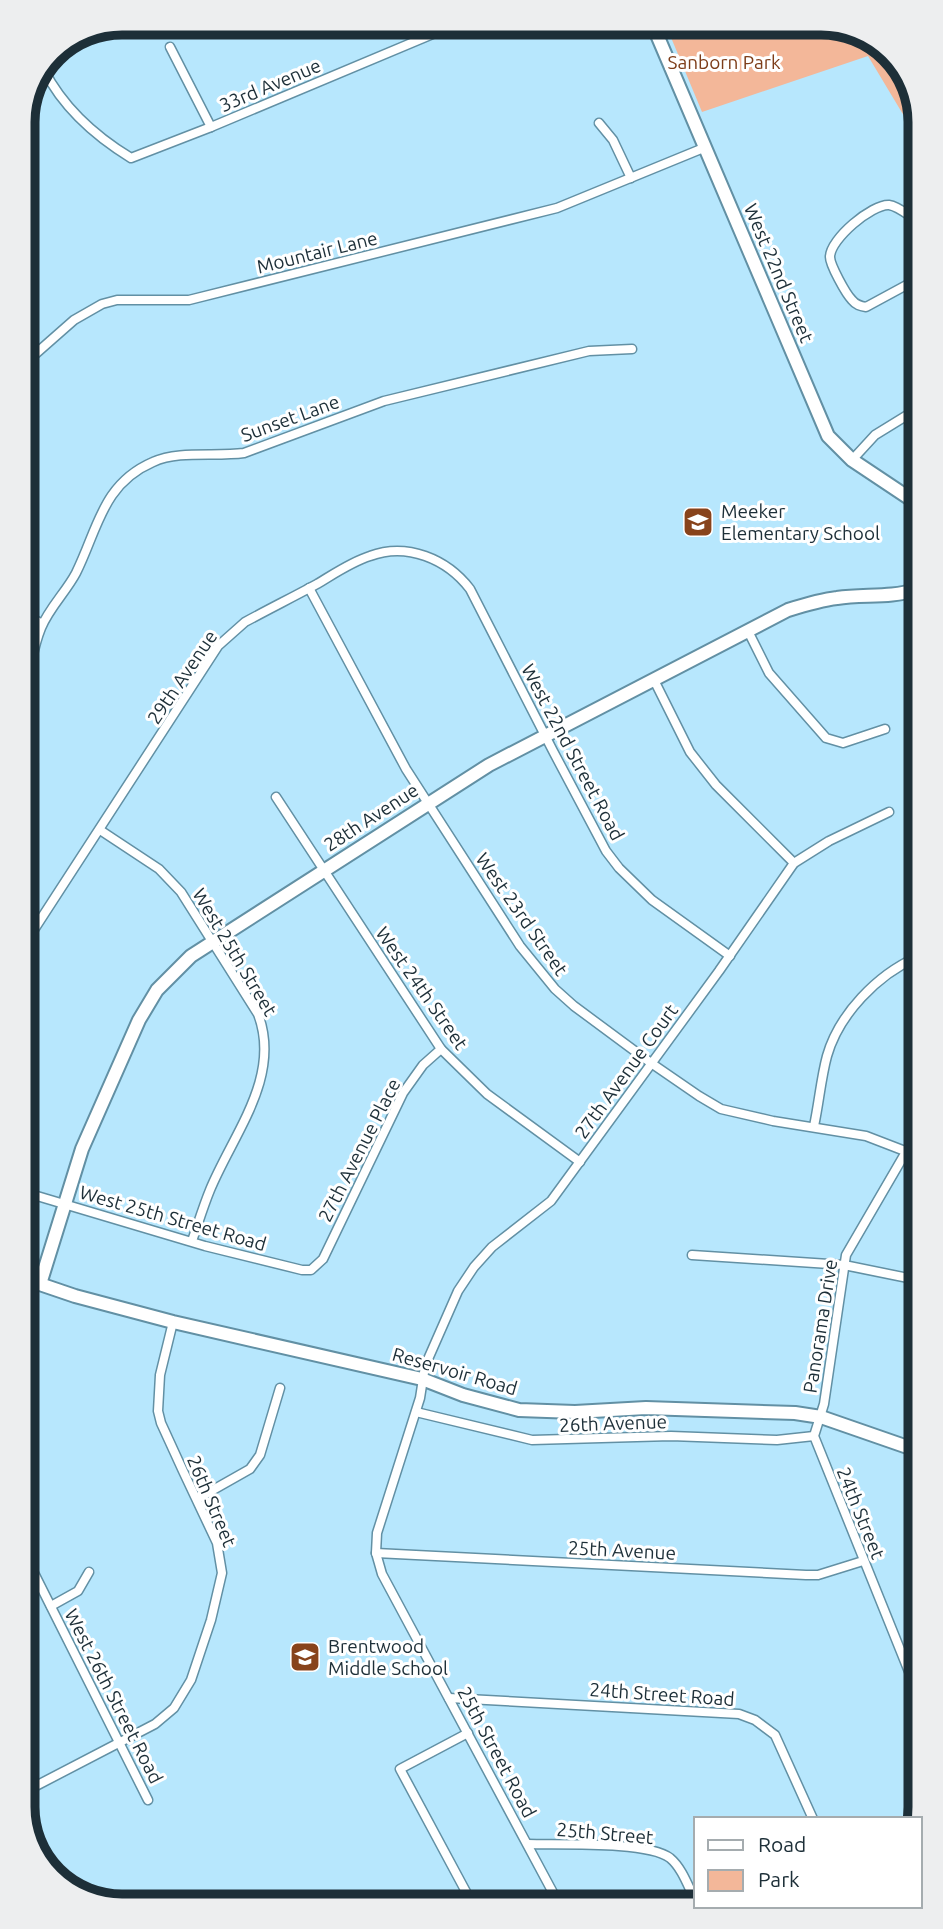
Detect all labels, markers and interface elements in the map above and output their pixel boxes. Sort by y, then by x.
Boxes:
park label: Sanborn Park [668,51,781,73]
street label: 33rd Avenue [216,54,324,116]
street label: West 22nd Street [740,200,818,346]
street label: Mountair Lane [254,226,380,278]
street label: Sunset Lane [238,390,342,446]
place label: Meeker Elementary School [721,500,880,544]
school or university icon: Meeker Elementary School [681,505,715,539]
street label: 29th Avenue [143,626,221,728]
street label: West 22nd Street Road [517,660,629,844]
street label: 28th Avenue [320,778,422,856]
street label: West 23rd Street [471,848,573,980]
street label: West 25th Street [188,884,282,1020]
street label: West 24th Street [371,922,473,1054]
street label: 27th Avenue Court [570,999,682,1142]
street label: 27th Avenue Place [313,1075,405,1225]
street label: West 25th Street Road [77,1181,269,1255]
street label: Panorama Drive [799,1257,841,1395]
street label: Reservoir Road [390,1343,520,1399]
street label: 26th Avenue [559,1410,667,1436]
street label: 26th Street [183,1452,241,1550]
street label: 24th Street [833,1464,890,1563]
street label: 25th Avenue [567,1536,677,1564]
street label: West 26th Street Road [60,1605,168,1787]
place label: Brentwood Middle School [328,1635,448,1679]
school or university icon: Brentwood Middle School [288,1640,322,1674]
street label: 24th Street Road [589,1678,735,1710]
street label: 25th Street Road [453,1683,541,1821]
legend [694,1817,922,1908]
street label: 25th Street [556,1818,655,1848]
text: Road [758,1832,806,1856]
text: Park [758,1867,800,1891]

